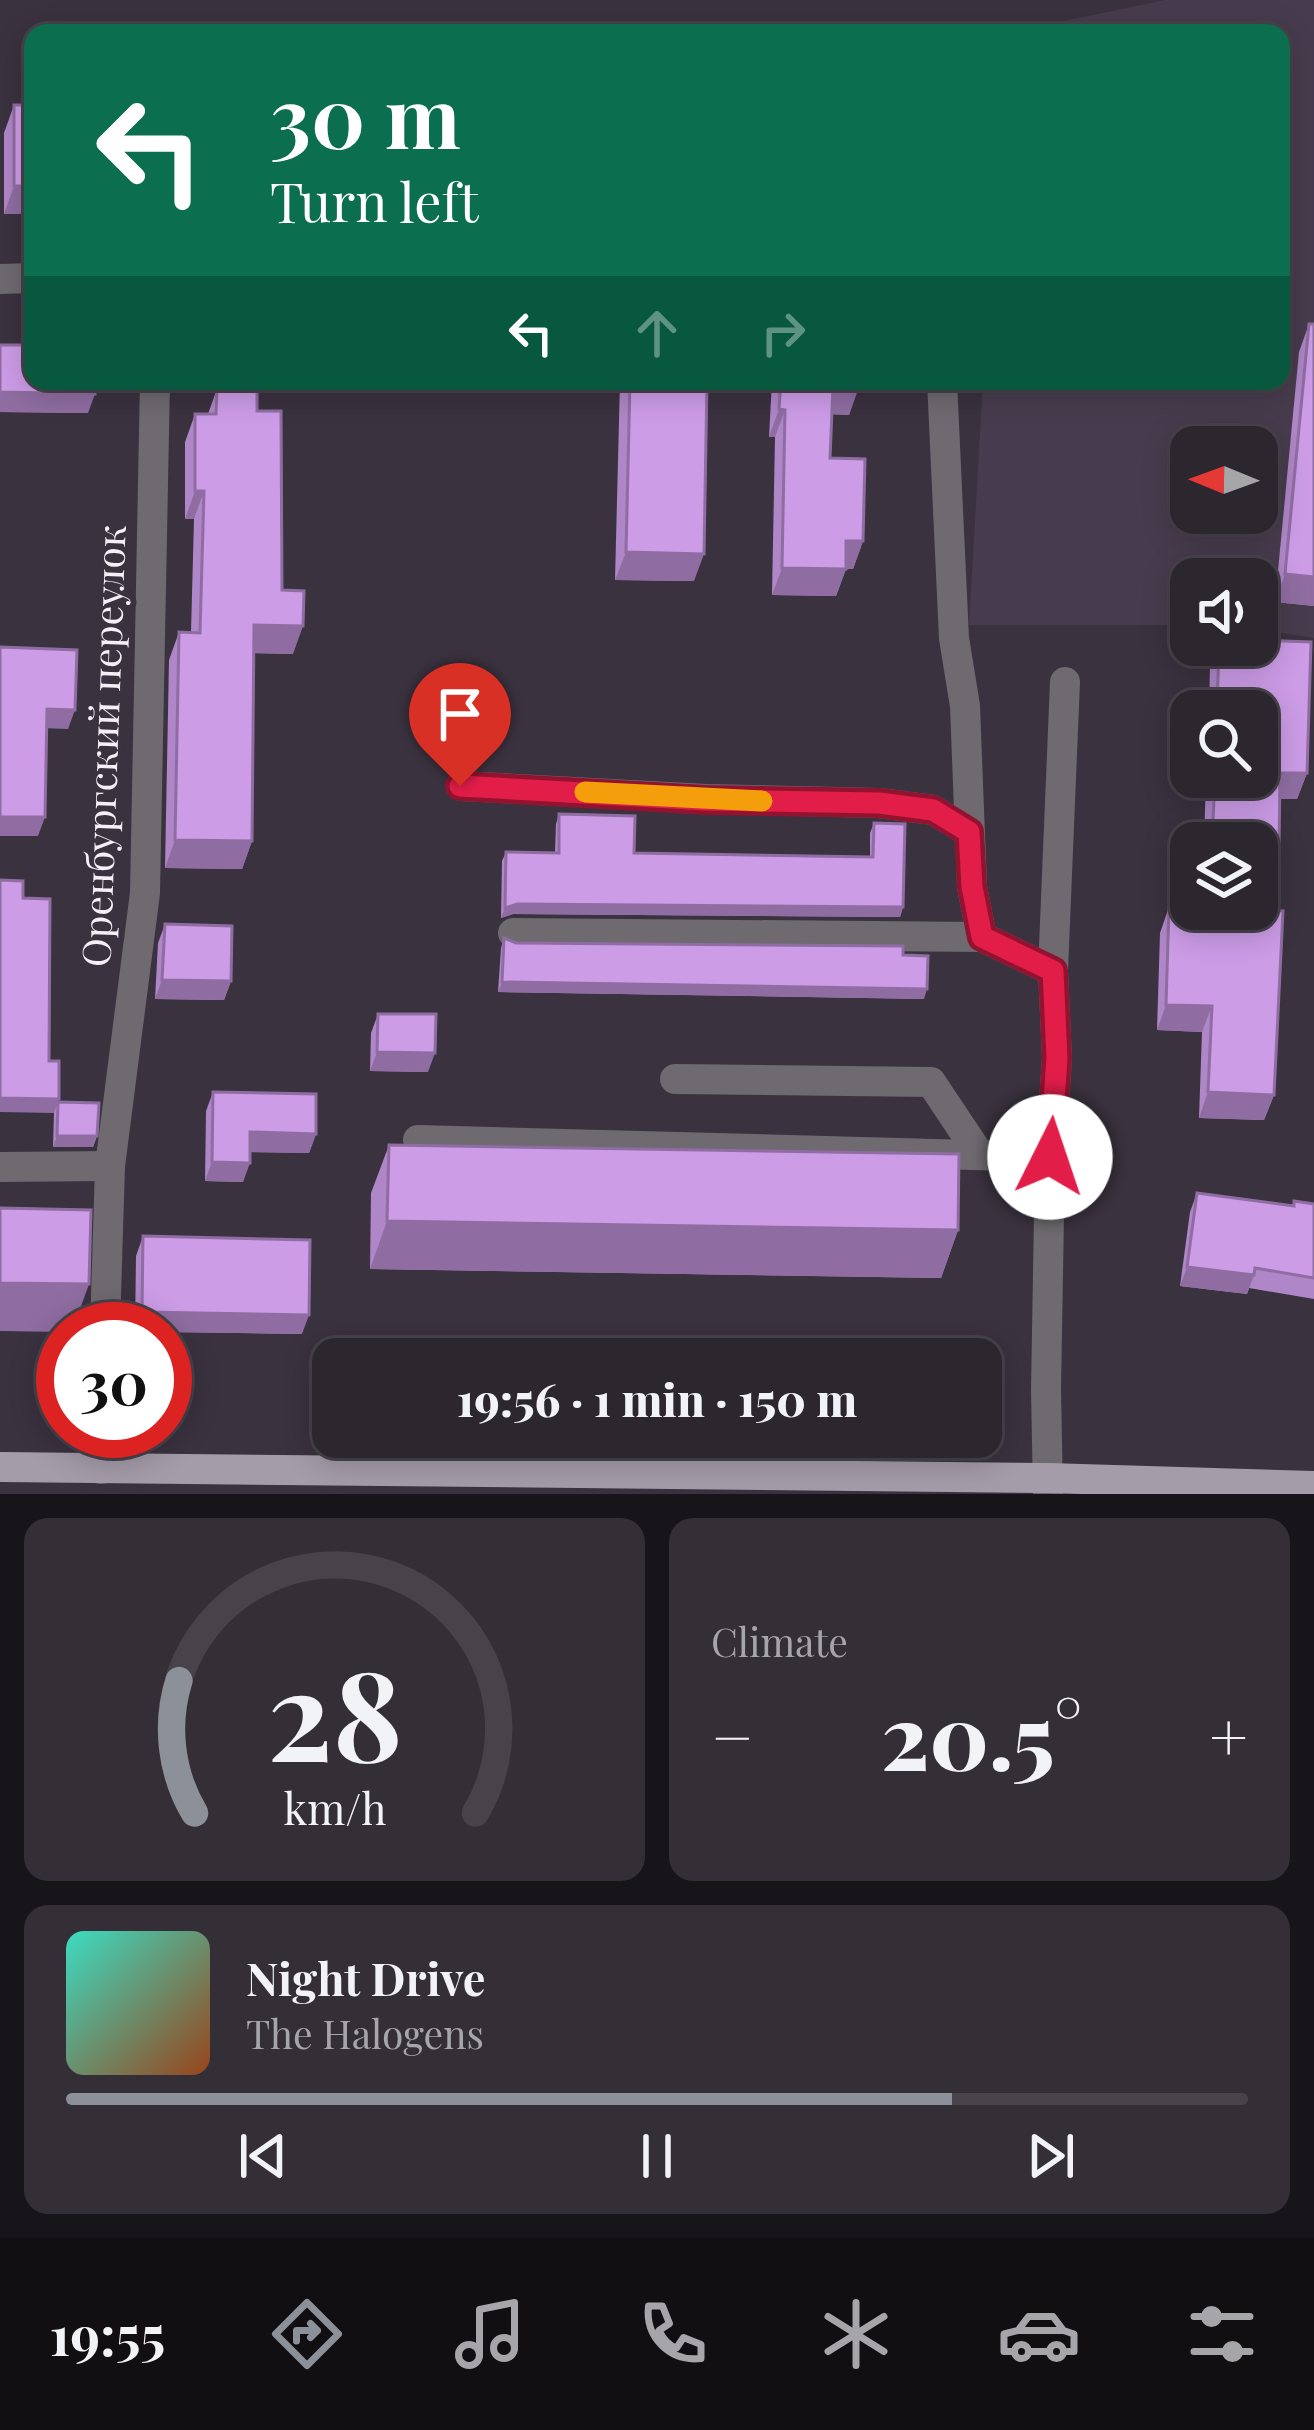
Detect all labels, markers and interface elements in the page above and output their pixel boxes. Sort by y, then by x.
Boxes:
text: 30 m [270,58,461,170]
icon: left [72,72,228,228]
text: Turn left [270,165,479,237]
icon: left [498,300,564,366]
icon: ahead [624,300,690,366]
icon: right [750,300,816,366]
north arrow [1170,426,1278,534]
map controls [1170,426,1278,930]
street label: Оренбургский переулок [68,524,136,968]
button: sound [1170,558,1278,666]
pin [409,663,511,786]
icon: arrive [427,681,493,747]
button: search [1170,690,1278,798]
button: layers [1170,822,1278,930]
position arrow [987,1094,1113,1220]
speed limit sign: 30 [36,1302,192,1458]
text: 19:56 · 1 min · 150 m [457,1368,857,1428]
text: Climate [711,1615,848,1667]
text: 28 [267,1627,402,1793]
text: 20.5° [881,1674,1082,1794]
text: − [711,1691,754,1779]
text: + [1209,1691,1248,1779]
text: km/h [283,1778,386,1835]
text: Night Drive [246,1947,485,2007]
text: The Halogens [246,2007,484,2059]
icon: previous [230,2123,296,2189]
icon: pause [624,2123,690,2189]
icon: next [1018,2123,1084,2189]
icon: directions [265,2292,349,2376]
icon: music [448,2292,532,2376]
icon: phone [631,2292,715,2376]
icon: climate [814,2292,898,2376]
icon: car [997,2292,1081,2376]
icon: filters [1180,2292,1264,2376]
text: 19:55 [50,2298,165,2370]

